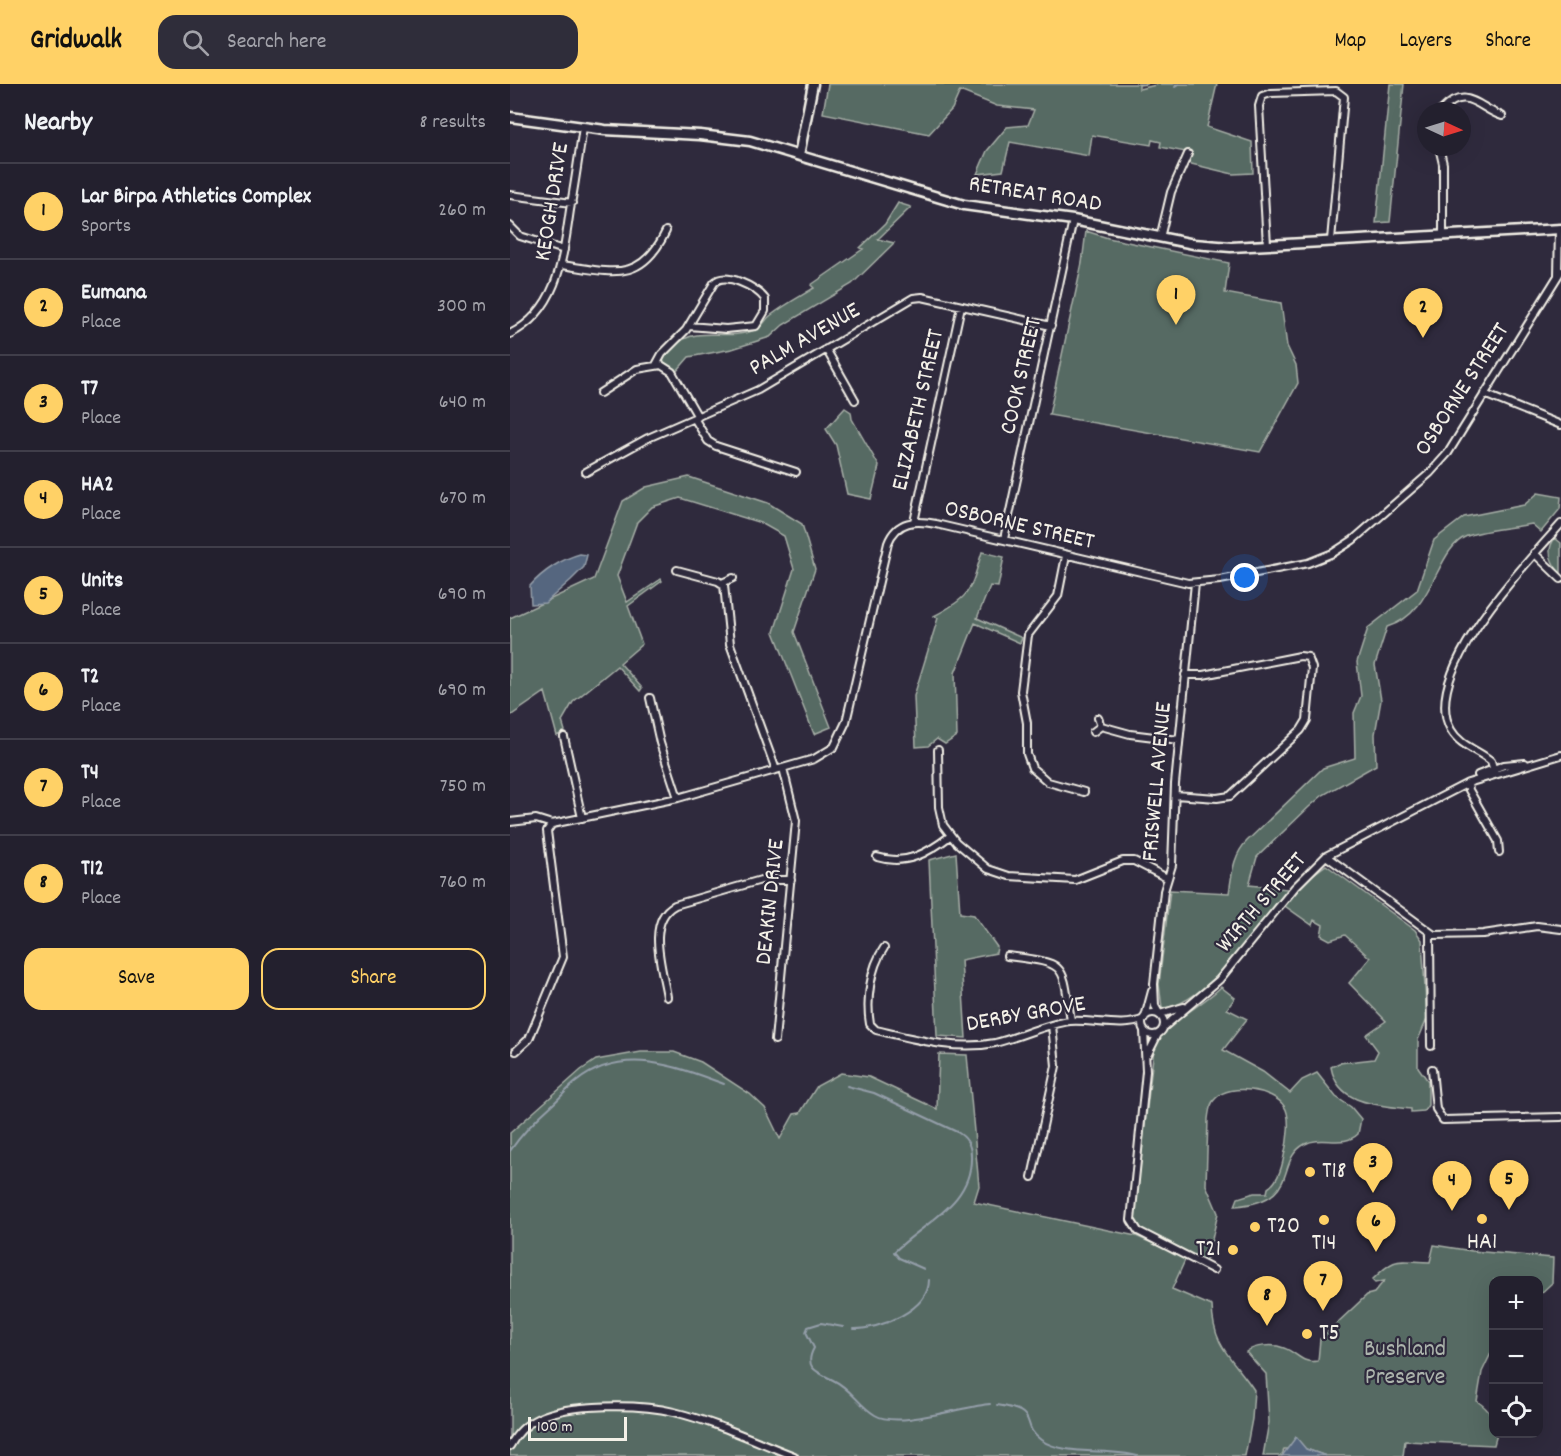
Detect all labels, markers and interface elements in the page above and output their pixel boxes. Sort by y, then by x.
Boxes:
search box [158,15,578,69]
text: Gridwalk [30,22,122,62]
icon: search [179,26,212,59]
text: Search here [227,27,327,58]
text: Map [1335,27,1366,57]
text: Layers [1399,27,1452,57]
text: Share [1485,27,1531,57]
north arrow [1417,102,1471,156]
text: Nearby [24,105,92,142]
text: 8 results [420,109,486,137]
street label: KEOGH DRIVE [527,140,579,264]
street label: RETREAT ROAD [966,168,1104,222]
text: Lar Birpa Athletics Complex [81,182,311,213]
text: 1 [41,197,46,225]
text: 260 m [438,197,486,225]
text: Sports [81,213,131,241]
pin: 1 [1156,276,1196,325]
text: Eumana [81,278,146,309]
pin: 2 [1404,288,1442,338]
text: 2 [39,293,48,321]
text: 300 m [437,293,486,321]
street label: PALM AVENUE [743,294,867,386]
text: Place [81,309,121,337]
street label: COOK STREET [992,314,1052,438]
street label: OSBORNE STREET [1407,316,1519,463]
street label: ELIZABETH STREET [884,326,954,494]
text: T7 [81,374,98,405]
text: 3 [39,389,48,417]
text: 640 m [439,389,486,417]
text: Place [81,405,121,433]
text: HA2 [81,470,114,501]
text: 4 [39,485,48,513]
text: 670 m [439,485,486,513]
street label: OSBORNE STREET [941,492,1098,560]
text: Place [81,501,121,529]
your location [1230,563,1259,592]
text: Units [81,566,123,597]
text: 5 [39,581,48,609]
text: 690 m [438,581,486,609]
text: Place [81,597,121,625]
text: T2 [81,662,99,693]
text: 6 [39,677,48,705]
text: 690 m [438,677,486,705]
text: Place [81,693,121,721]
street label: FRISWELL AVENUE [1134,701,1182,863]
text: T4 [81,758,99,789]
text: 7 [40,773,47,801]
text: 750 m [440,773,486,801]
text: Place [81,789,121,817]
street label: DEAKIN DRIVE [747,837,795,967]
street label: WIRTH STREET [1209,845,1316,961]
text: T12 [81,854,104,885]
text: 8 [39,869,48,897]
text: 760 m [439,869,486,897]
text: Place [81,885,121,913]
button: Save [24,948,249,1010]
button: Share [261,948,486,1010]
street label: DERBY GROVE [964,988,1088,1042]
pin: 3 [1354,1144,1392,1193]
place label: T18 [1322,1155,1346,1189]
pin: 5 [1490,1160,1528,1210]
pin: 4 [1432,1162,1472,1211]
marker: T18 [1303,1165,1317,1179]
pin: 6 [1356,1202,1396,1252]
place label: T20 [1267,1210,1300,1244]
marker: HA1 [1475,1212,1489,1226]
marker: T14 [1317,1213,1331,1227]
marker: T20 [1248,1220,1262,1234]
place label: HA1 [1467,1226,1497,1260]
place label: T14 [1312,1227,1336,1261]
place label: T21 [1196,1233,1221,1267]
marker: T21 [1226,1243,1240,1257]
pin: 7 [1304,1262,1342,1311]
pin: 8 [1248,1276,1287,1326]
map controls [1489,1276,1543,1438]
button: + [1489,1276,1543,1330]
place label: T5 [1319,1317,1340,1351]
marker: T5 [1300,1327,1314,1341]
button: − [1489,1330,1543,1384]
park label: Bushland Preserve [1364,1333,1446,1395]
button: locate [1489,1384,1543,1438]
scale bar [528,1414,627,1442]
text: 100 m [537,1416,573,1439]

